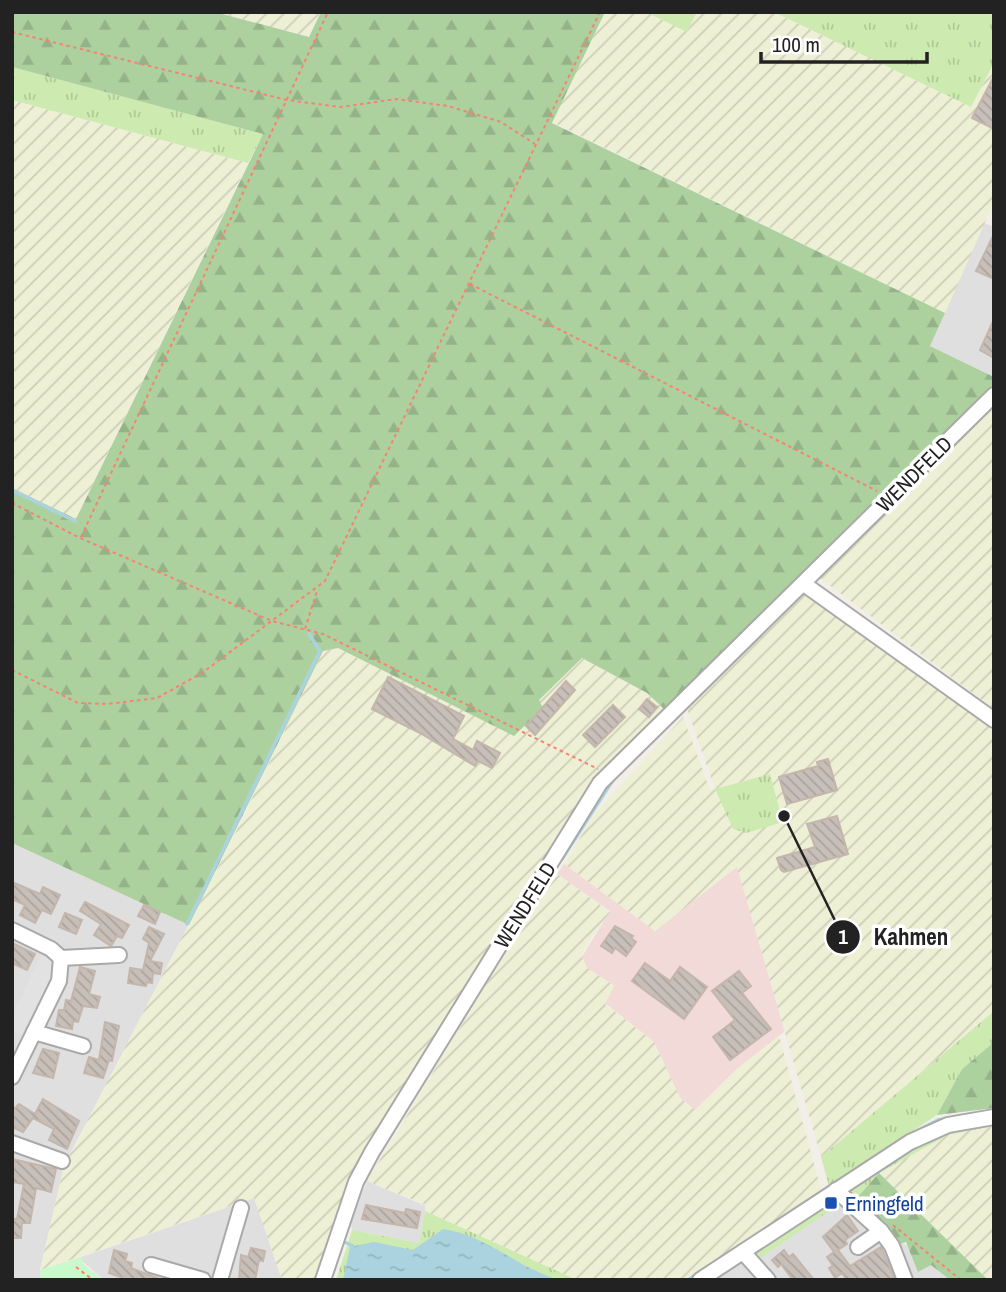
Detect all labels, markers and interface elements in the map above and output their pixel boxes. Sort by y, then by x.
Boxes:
scale bar [761,21,927,65]
text: 100 m [772,30,820,59]
street label: WENDFELD [870,430,958,518]
street label: WENDFELD [487,856,563,954]
callout: Kahmen [825,915,962,959]
text: Kahmen [874,921,948,952]
text: 1 [838,922,848,951]
place label: Erningfeld [845,1189,924,1218]
marker: Erningfeld [823,1195,839,1211]

